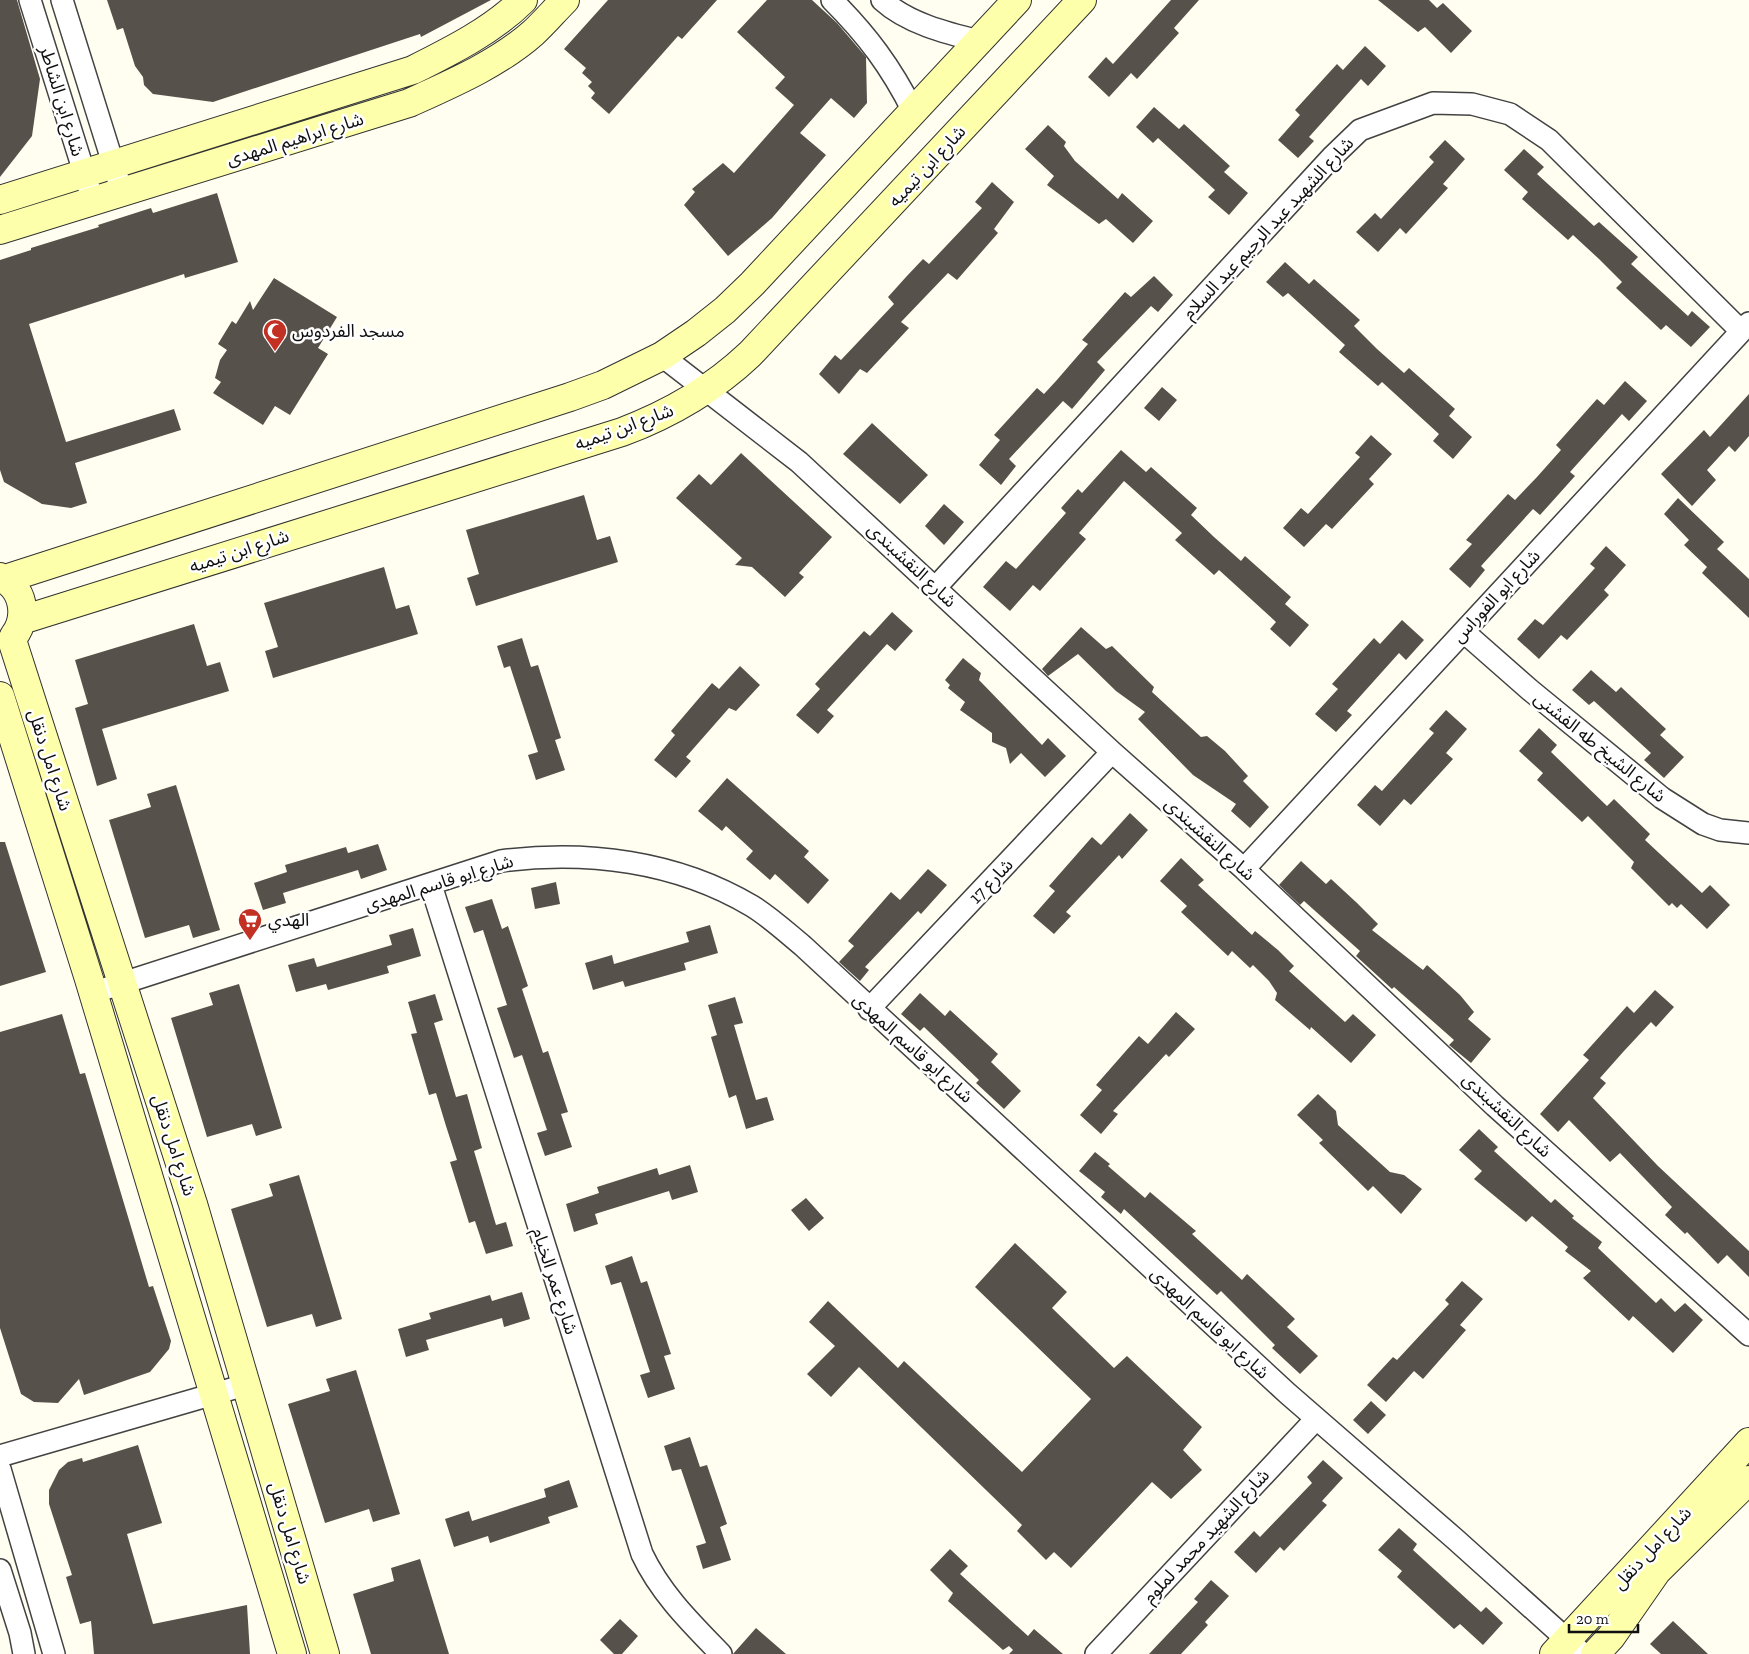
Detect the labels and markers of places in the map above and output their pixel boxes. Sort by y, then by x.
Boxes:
mosque icon: مسجد الفردوس [262,318,288,352]
place label: مسجد الفردوس [292,320,405,342]
supermarket icon: الهدي [237,907,263,941]
place label: الهدي [268,909,309,933]

